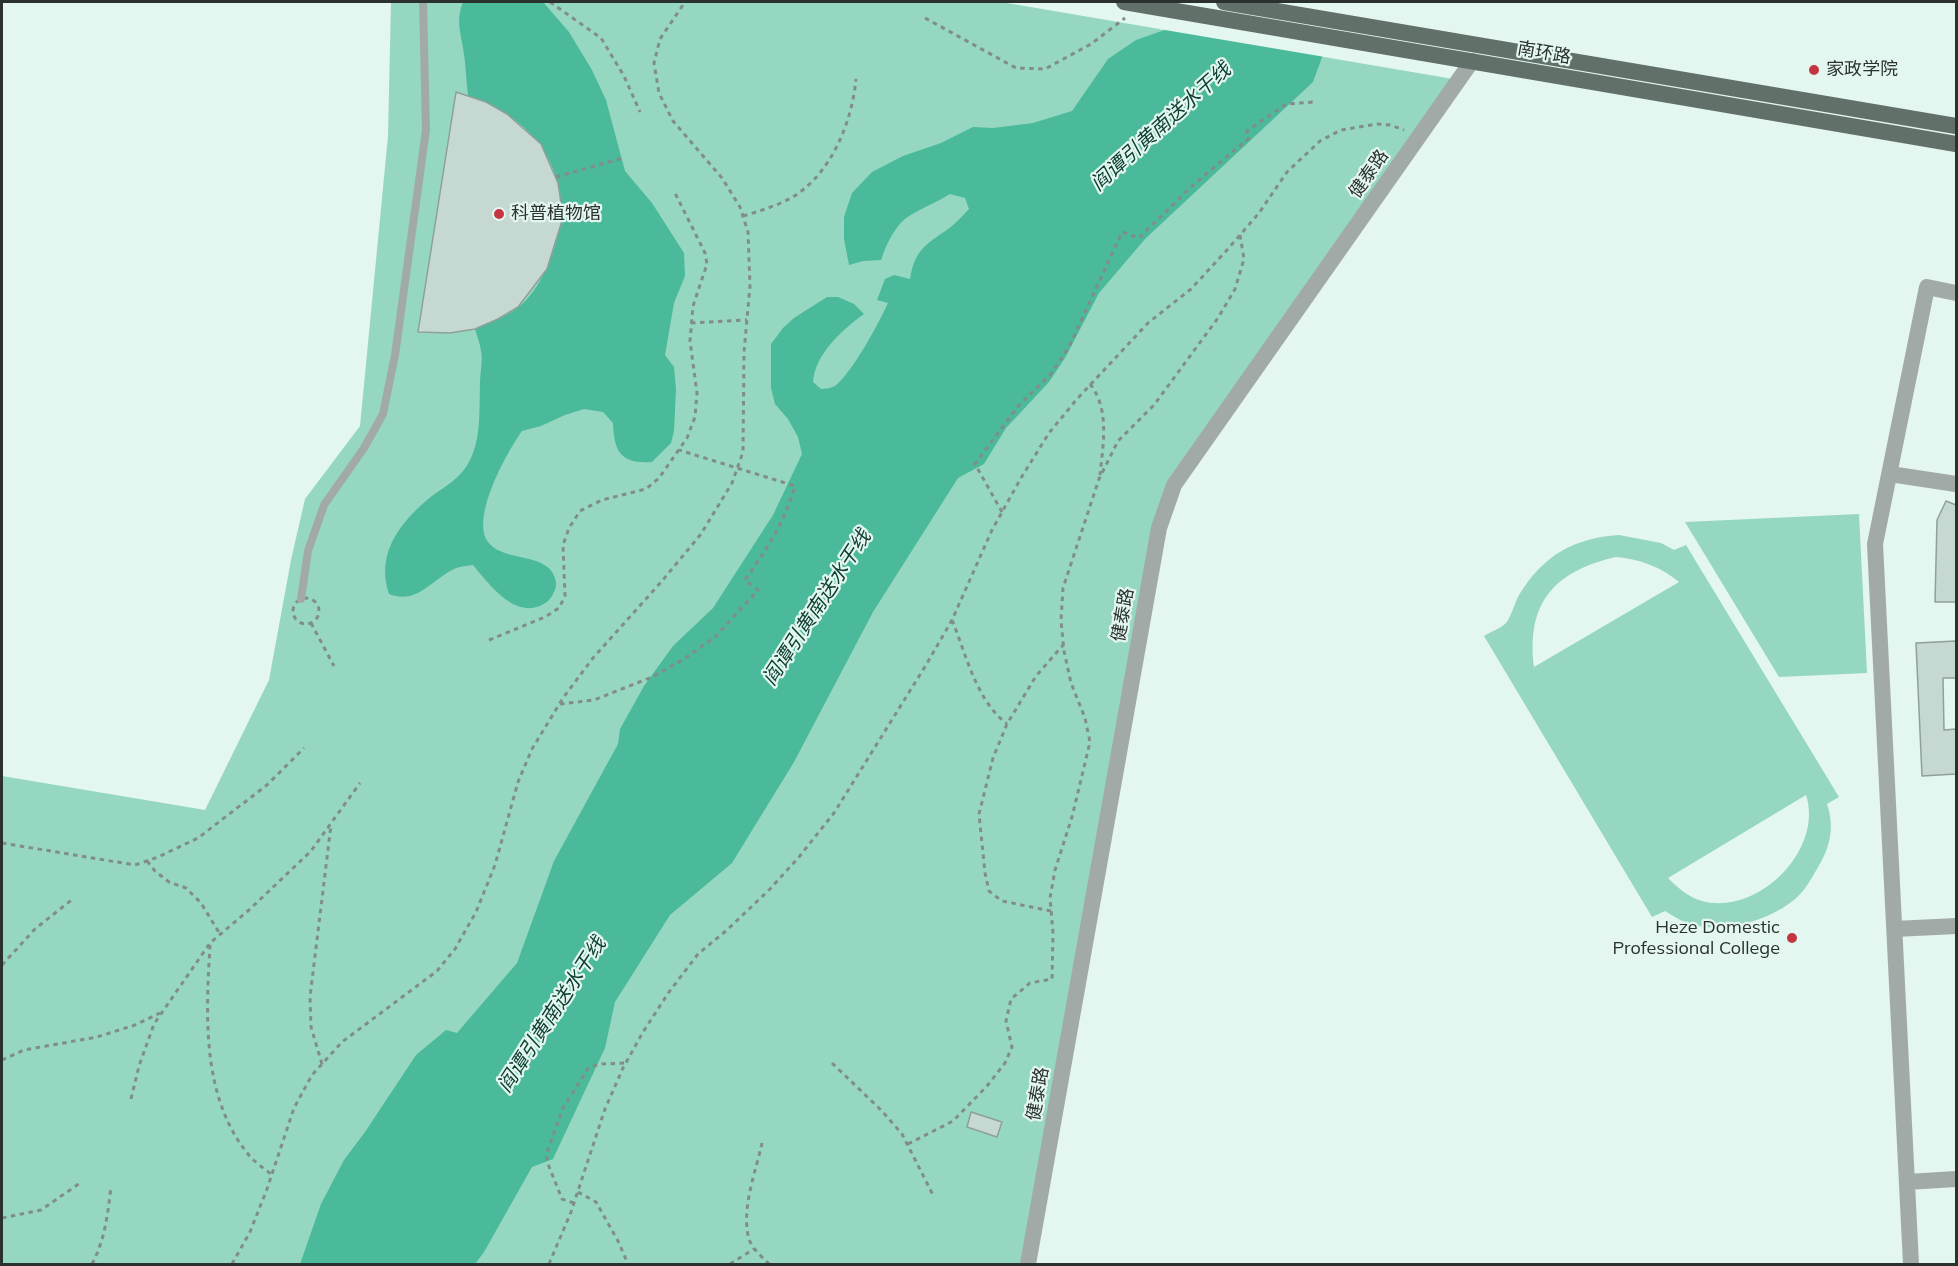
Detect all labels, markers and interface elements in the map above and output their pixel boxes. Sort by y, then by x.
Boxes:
street label: 南环路 [1516,38,1572,68]
water label: 阎谭引黄南送水干线 [1086,58,1236,196]
place label: 家政学院 [1826,59,1898,81]
marker: 家政学院 [1807,63,1821,77]
street label: 健泰路 [1345,146,1393,202]
place label: 科普植物馆 [511,203,601,225]
marker: 科普植物馆 [492,207,506,221]
water label: 阎谭引黄南送水干线 [758,526,876,690]
street label: 健泰路 [1108,587,1138,643]
place label: Heze Domestic Professional College [1613,917,1780,960]
marker: Heze Domestic Professional College [1785,931,1799,945]
water label: 阎谭引黄南送水干线 [493,933,611,1097]
street label: 健泰路 [1023,1066,1053,1122]

